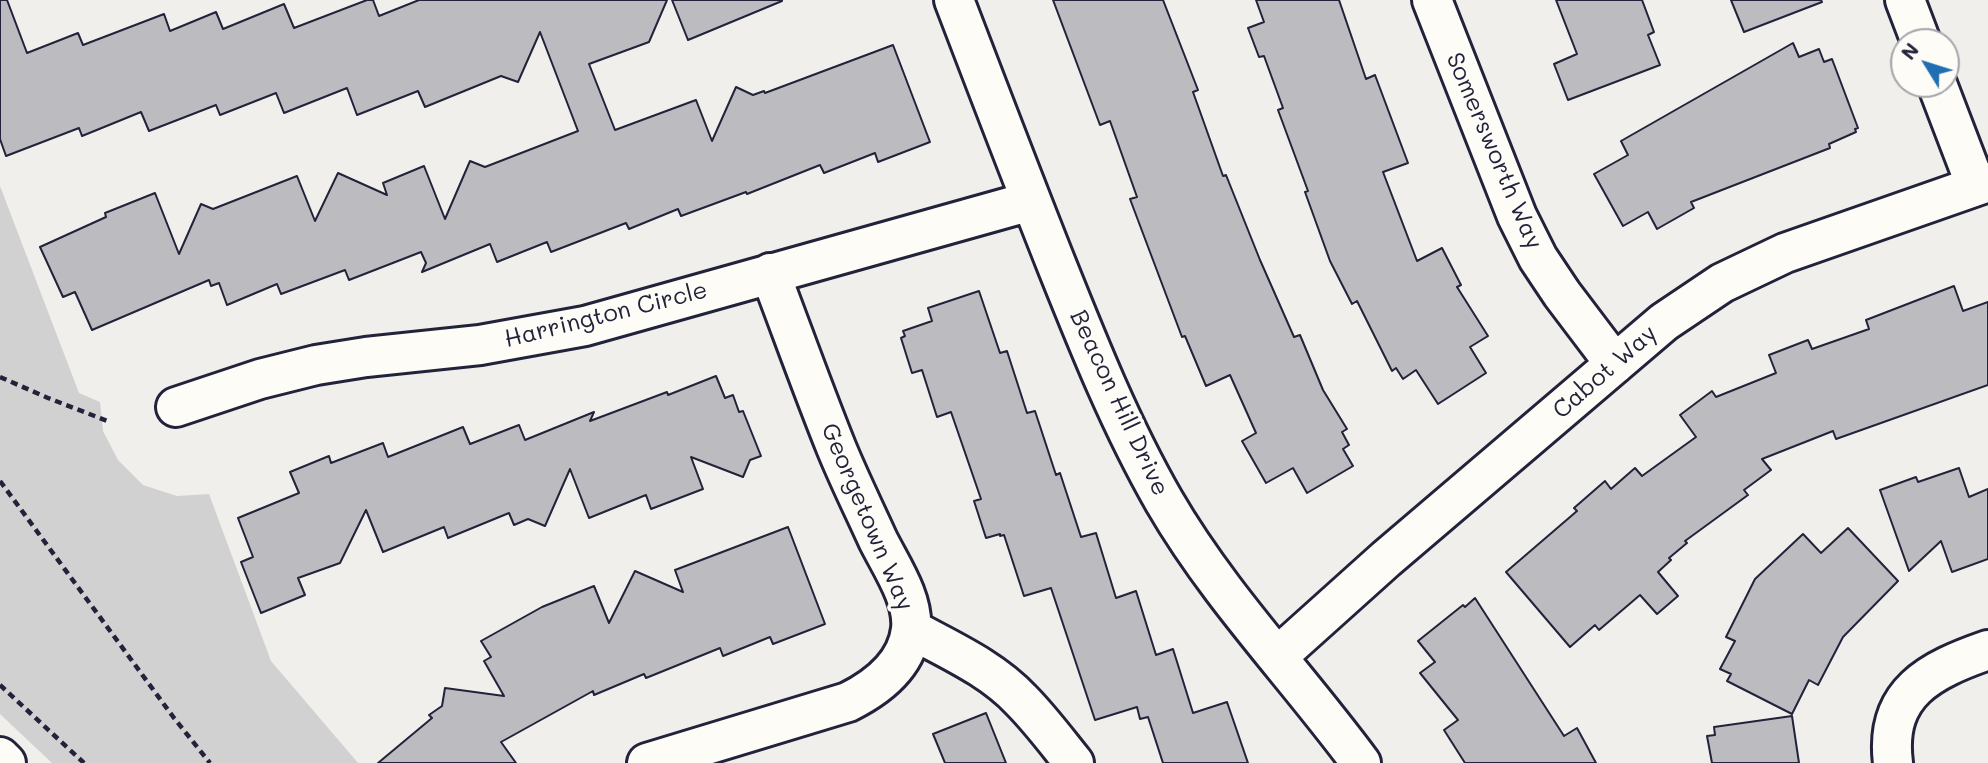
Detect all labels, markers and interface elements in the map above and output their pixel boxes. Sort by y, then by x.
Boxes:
north arrow [1890,28,1960,98]
text: N [1895,38,1924,64]
street label: Somersworth Way [1440,48,1548,254]
street label: Harrington Circle [502,276,710,354]
street label: Beacon Hill Drive [1063,306,1175,500]
street label: Cabot Way [1547,319,1663,425]
street label: Georgetown Way [815,419,919,615]

